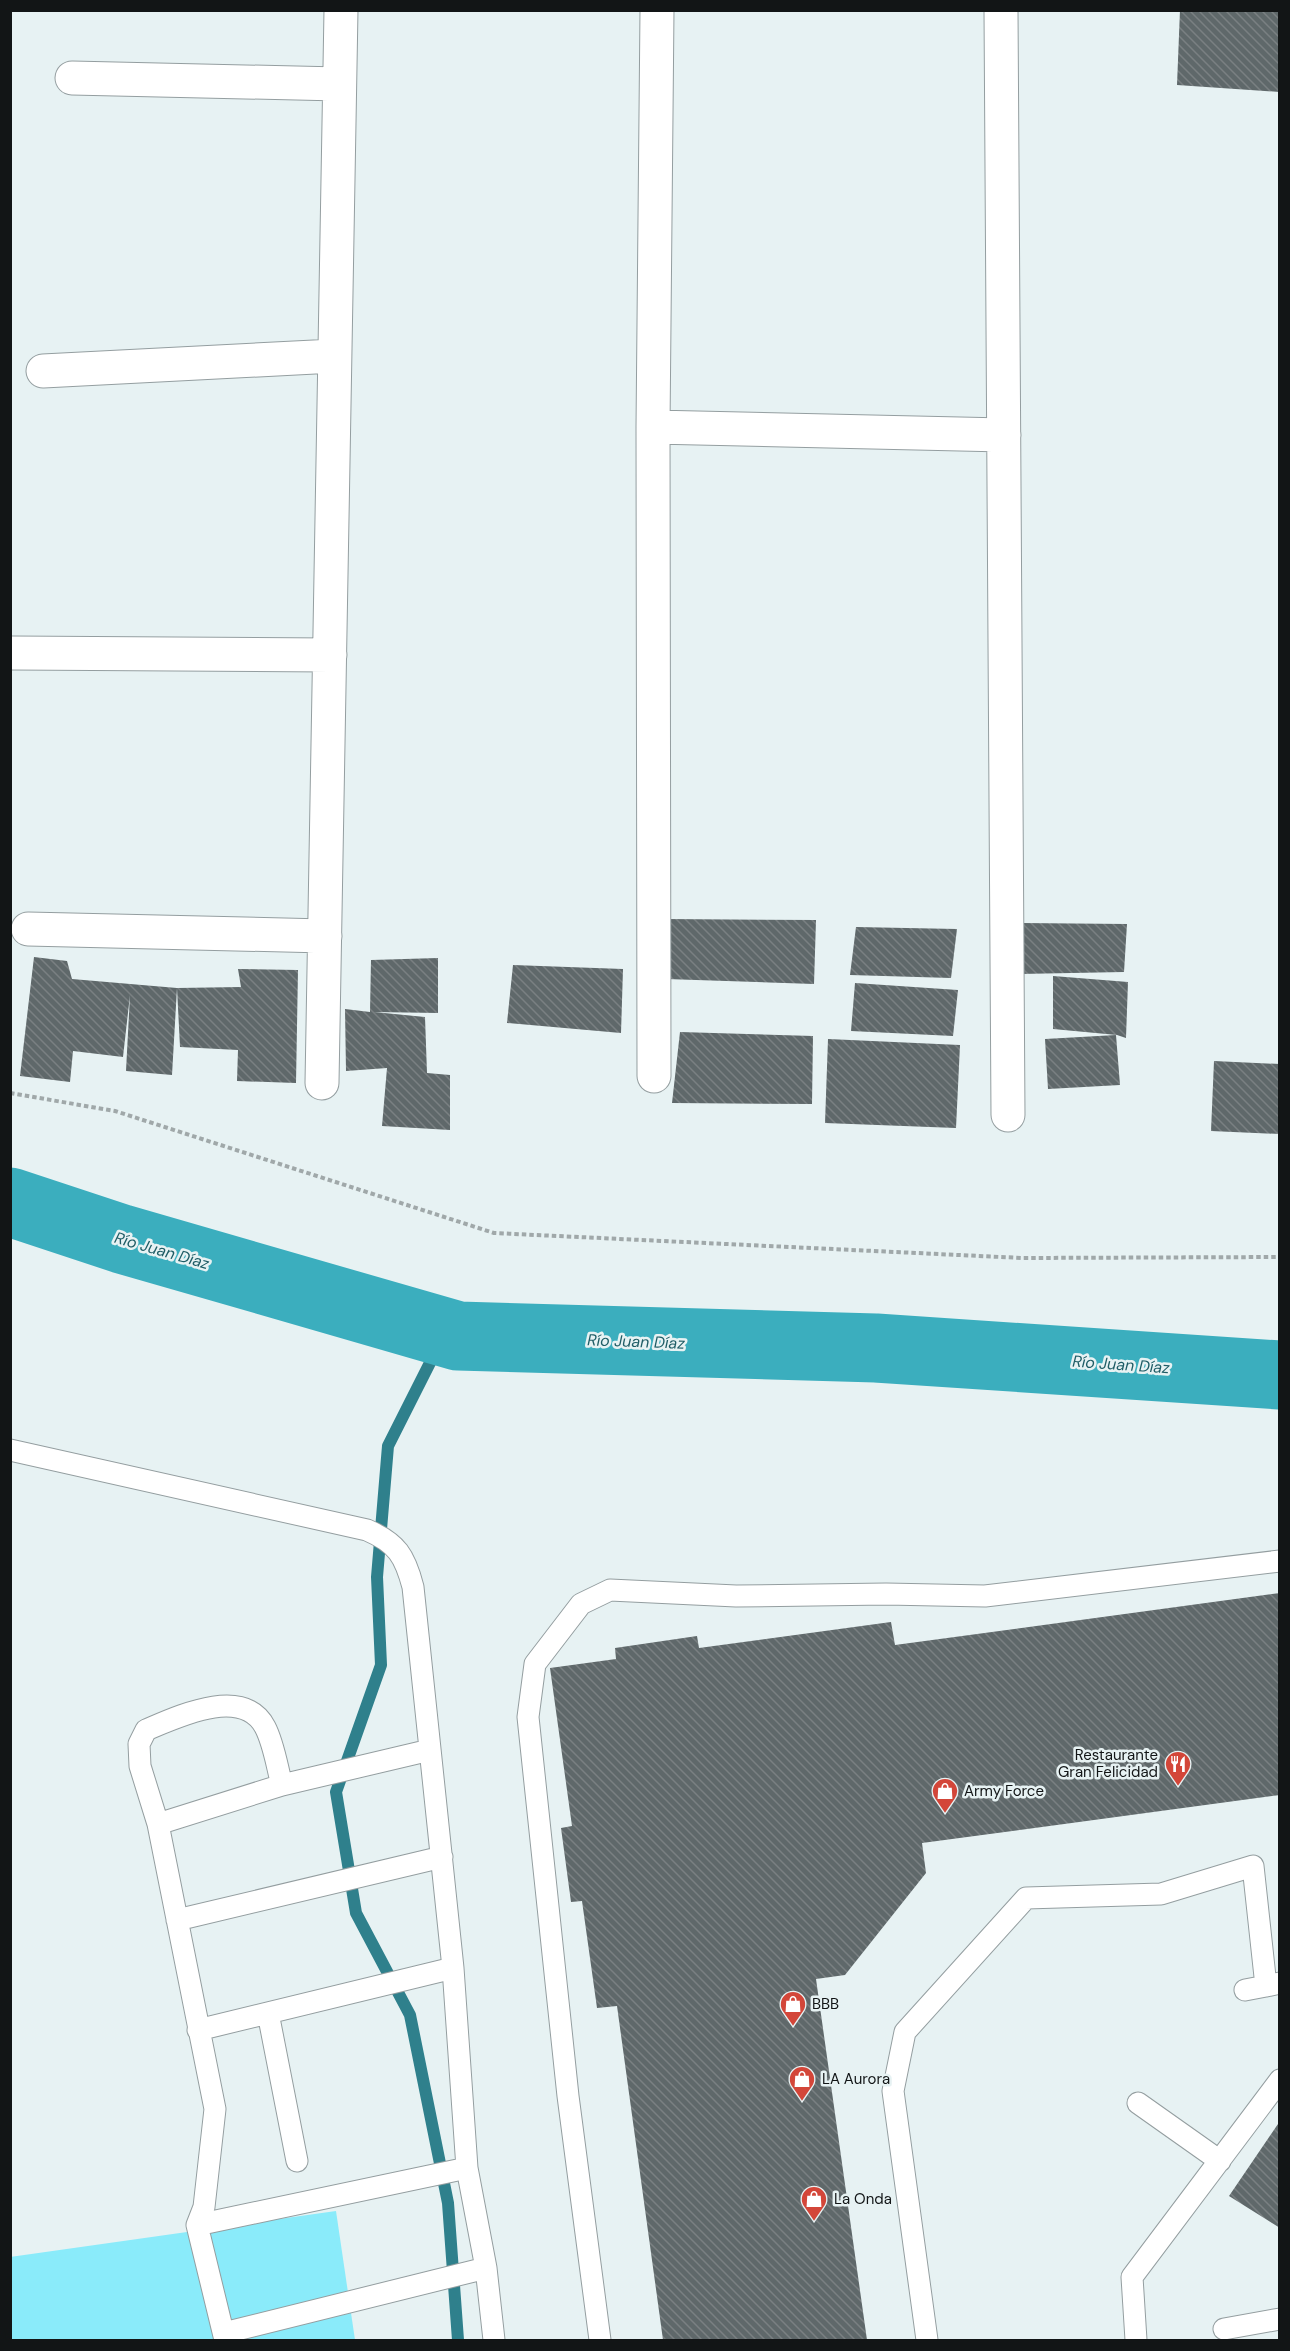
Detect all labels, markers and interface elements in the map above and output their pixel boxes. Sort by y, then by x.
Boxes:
water label: Río Juan Díaz [112,1227,212,1274]
water label: Río Juan Díaz [587,1329,686,1354]
water label: Río Juan Díaz [1072,1351,1171,1378]
place label: Restaurante Gran Felicidad [1058,1745,1158,1782]
restaurant icon: Restaurante Gran Felicidad [1163,1749,1193,1787]
shop icon: Army Force [930,1776,960,1814]
place label: Army Force [964,1781,1044,1801]
shop icon: BBB [778,1989,808,2027]
place label: BBB [812,1994,839,2014]
shop icon: LA Aurora [787,2064,817,2102]
place label: LA Aurora [822,2069,890,2089]
shop icon: La Onda [799,2184,829,2222]
place label: La Onda [834,2189,892,2209]

